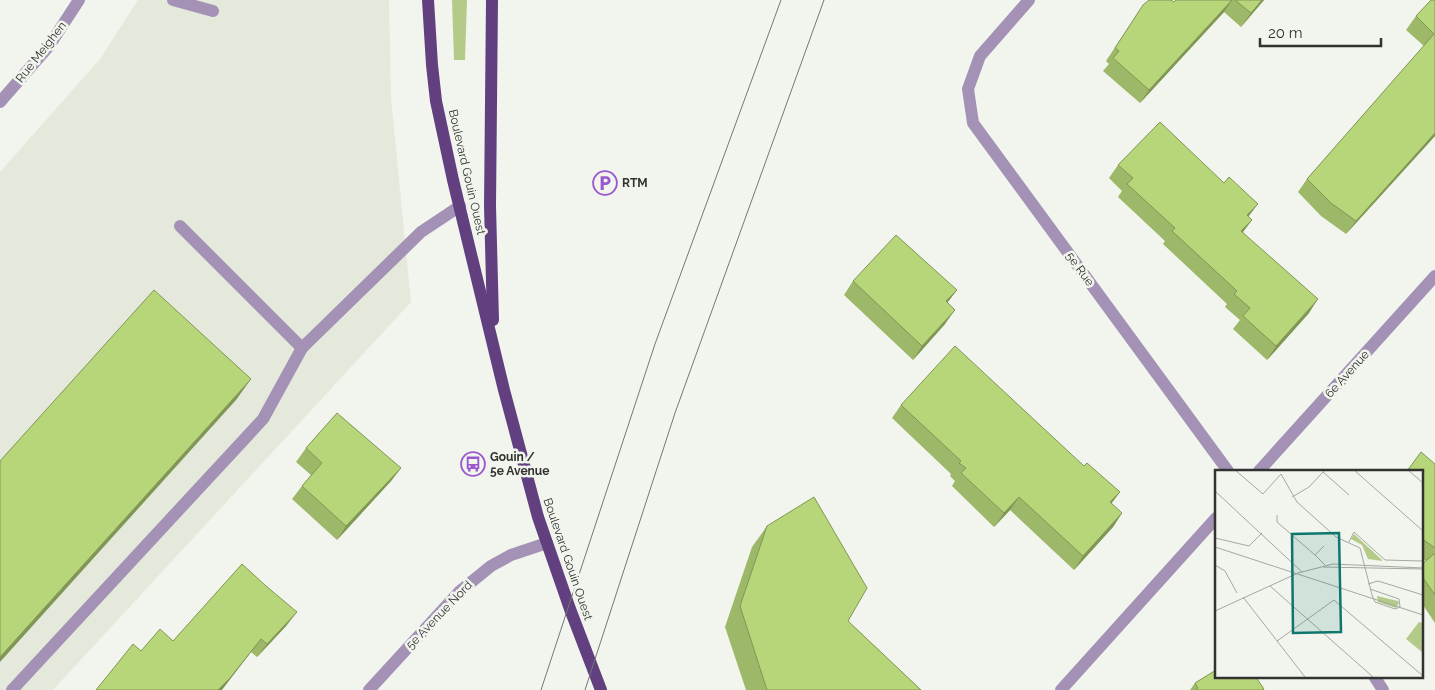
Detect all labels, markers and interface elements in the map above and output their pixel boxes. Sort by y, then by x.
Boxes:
scale bar [1260,15,1381,47]
street label: Rue Meighen [13,19,69,85]
text: 20 m [1268,24,1303,42]
street label: Boulevard Gouin Ouest [446,108,488,236]
parking icon: RTM [592,170,618,196]
place label: RTM [622,176,648,190]
street label: 5e Rue [1063,249,1097,289]
street label: 6e Avenue [1322,347,1372,401]
place label: Gouin / 5e Avenue [490,450,549,478]
bus stop icon: Gouin / 5e Avenue [460,451,486,477]
inset map [1215,470,1422,678]
street label: Boulevard Gouin Ouest [540,496,596,622]
street label: 5e Avenue Nord [403,578,475,652]

